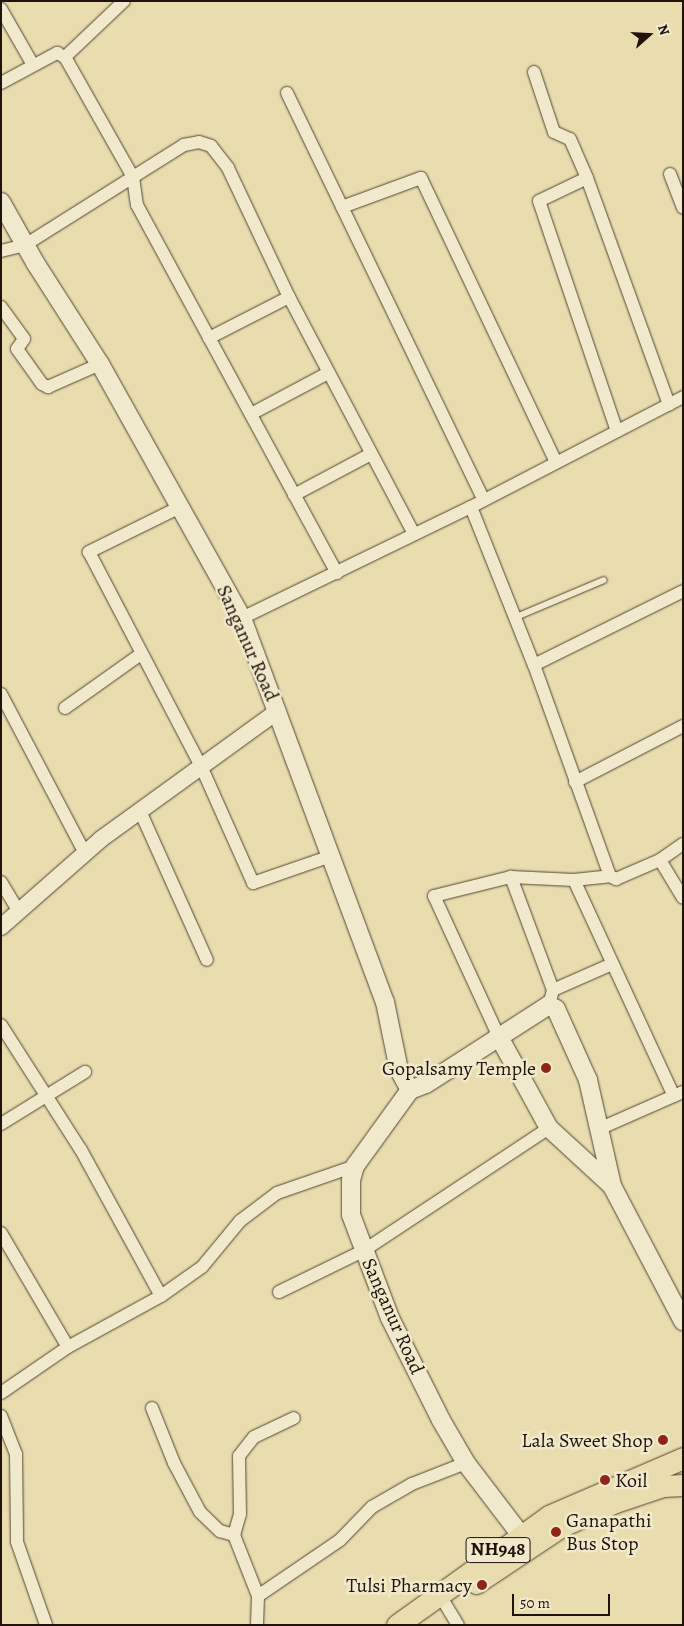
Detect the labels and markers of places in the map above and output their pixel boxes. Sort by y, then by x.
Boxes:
place label: Gopalsamy Temple [382,1056,536,1080]
marker: Gopalsamy Temple [540,1062,552,1074]
place label: Lala Sweet Shop [521,1428,653,1452]
marker: Lala Sweet Shop [657,1434,669,1446]
place label: Koil [615,1468,647,1492]
marker: Koil [599,1474,611,1486]
place label: Ganapathi Bus Stop [566,1508,652,1555]
marker: Ganapathi Bus Stop [550,1526,562,1538]
place label: Tulsi Pharmacy [346,1573,472,1597]
marker: Tulsi Pharmacy [476,1579,488,1591]

